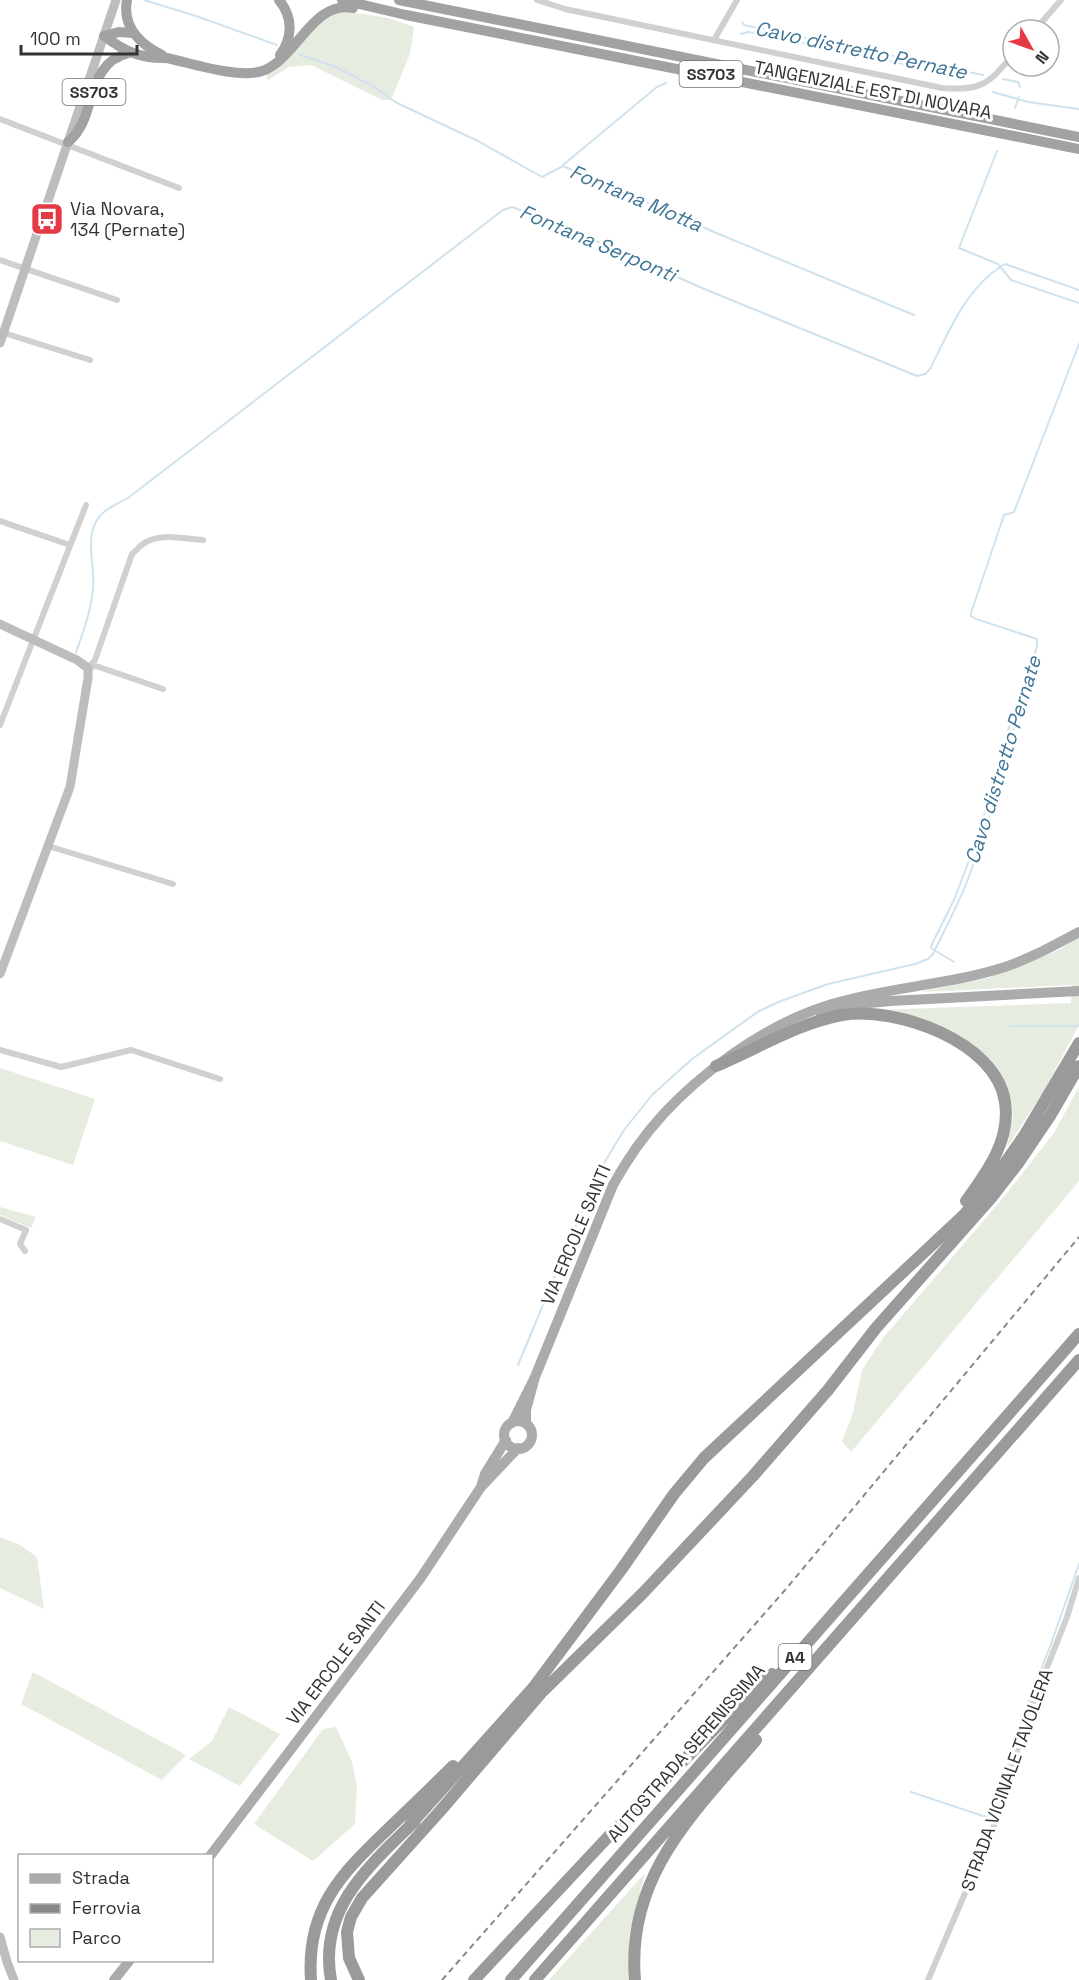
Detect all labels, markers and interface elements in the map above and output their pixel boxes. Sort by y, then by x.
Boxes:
water label: Cavo distretto Pernate [753,15,970,85]
scale bar [21,18,136,56]
north arrow [1001,18,1061,78]
text: 100 m [30,27,81,50]
text: N [1031,46,1054,68]
street label: TANGENZIALE EST DI NOVARA [752,55,994,124]
road number: SS703 [680,61,742,87]
road number: SS703 [62,79,125,105]
water label: Fontana Motta [566,158,707,238]
place label: Via Novara, 134 (Pernate) [70,197,185,241]
water label: Fontana Serponti [516,198,682,289]
bus stop icon: Via Novara, 134 (Pernate) [29,201,65,237]
water label: Cavo distretto Pernate [959,652,1047,867]
street label: VIA ERCOLE SANTI [536,1161,615,1308]
street label: VIA ERCOLE SANTI [281,1596,390,1730]
road number: A4 [778,1644,812,1670]
street label: AUTOSTRADA SERENISSIMA [602,1659,769,1847]
street label: STRADA VICINALE TAVOLERA [956,1665,1058,1894]
legend [18,1854,213,1962]
text: Strada [72,1866,130,1889]
text: Ferrovia [72,1896,141,1919]
text: Parco [72,1926,121,1949]

